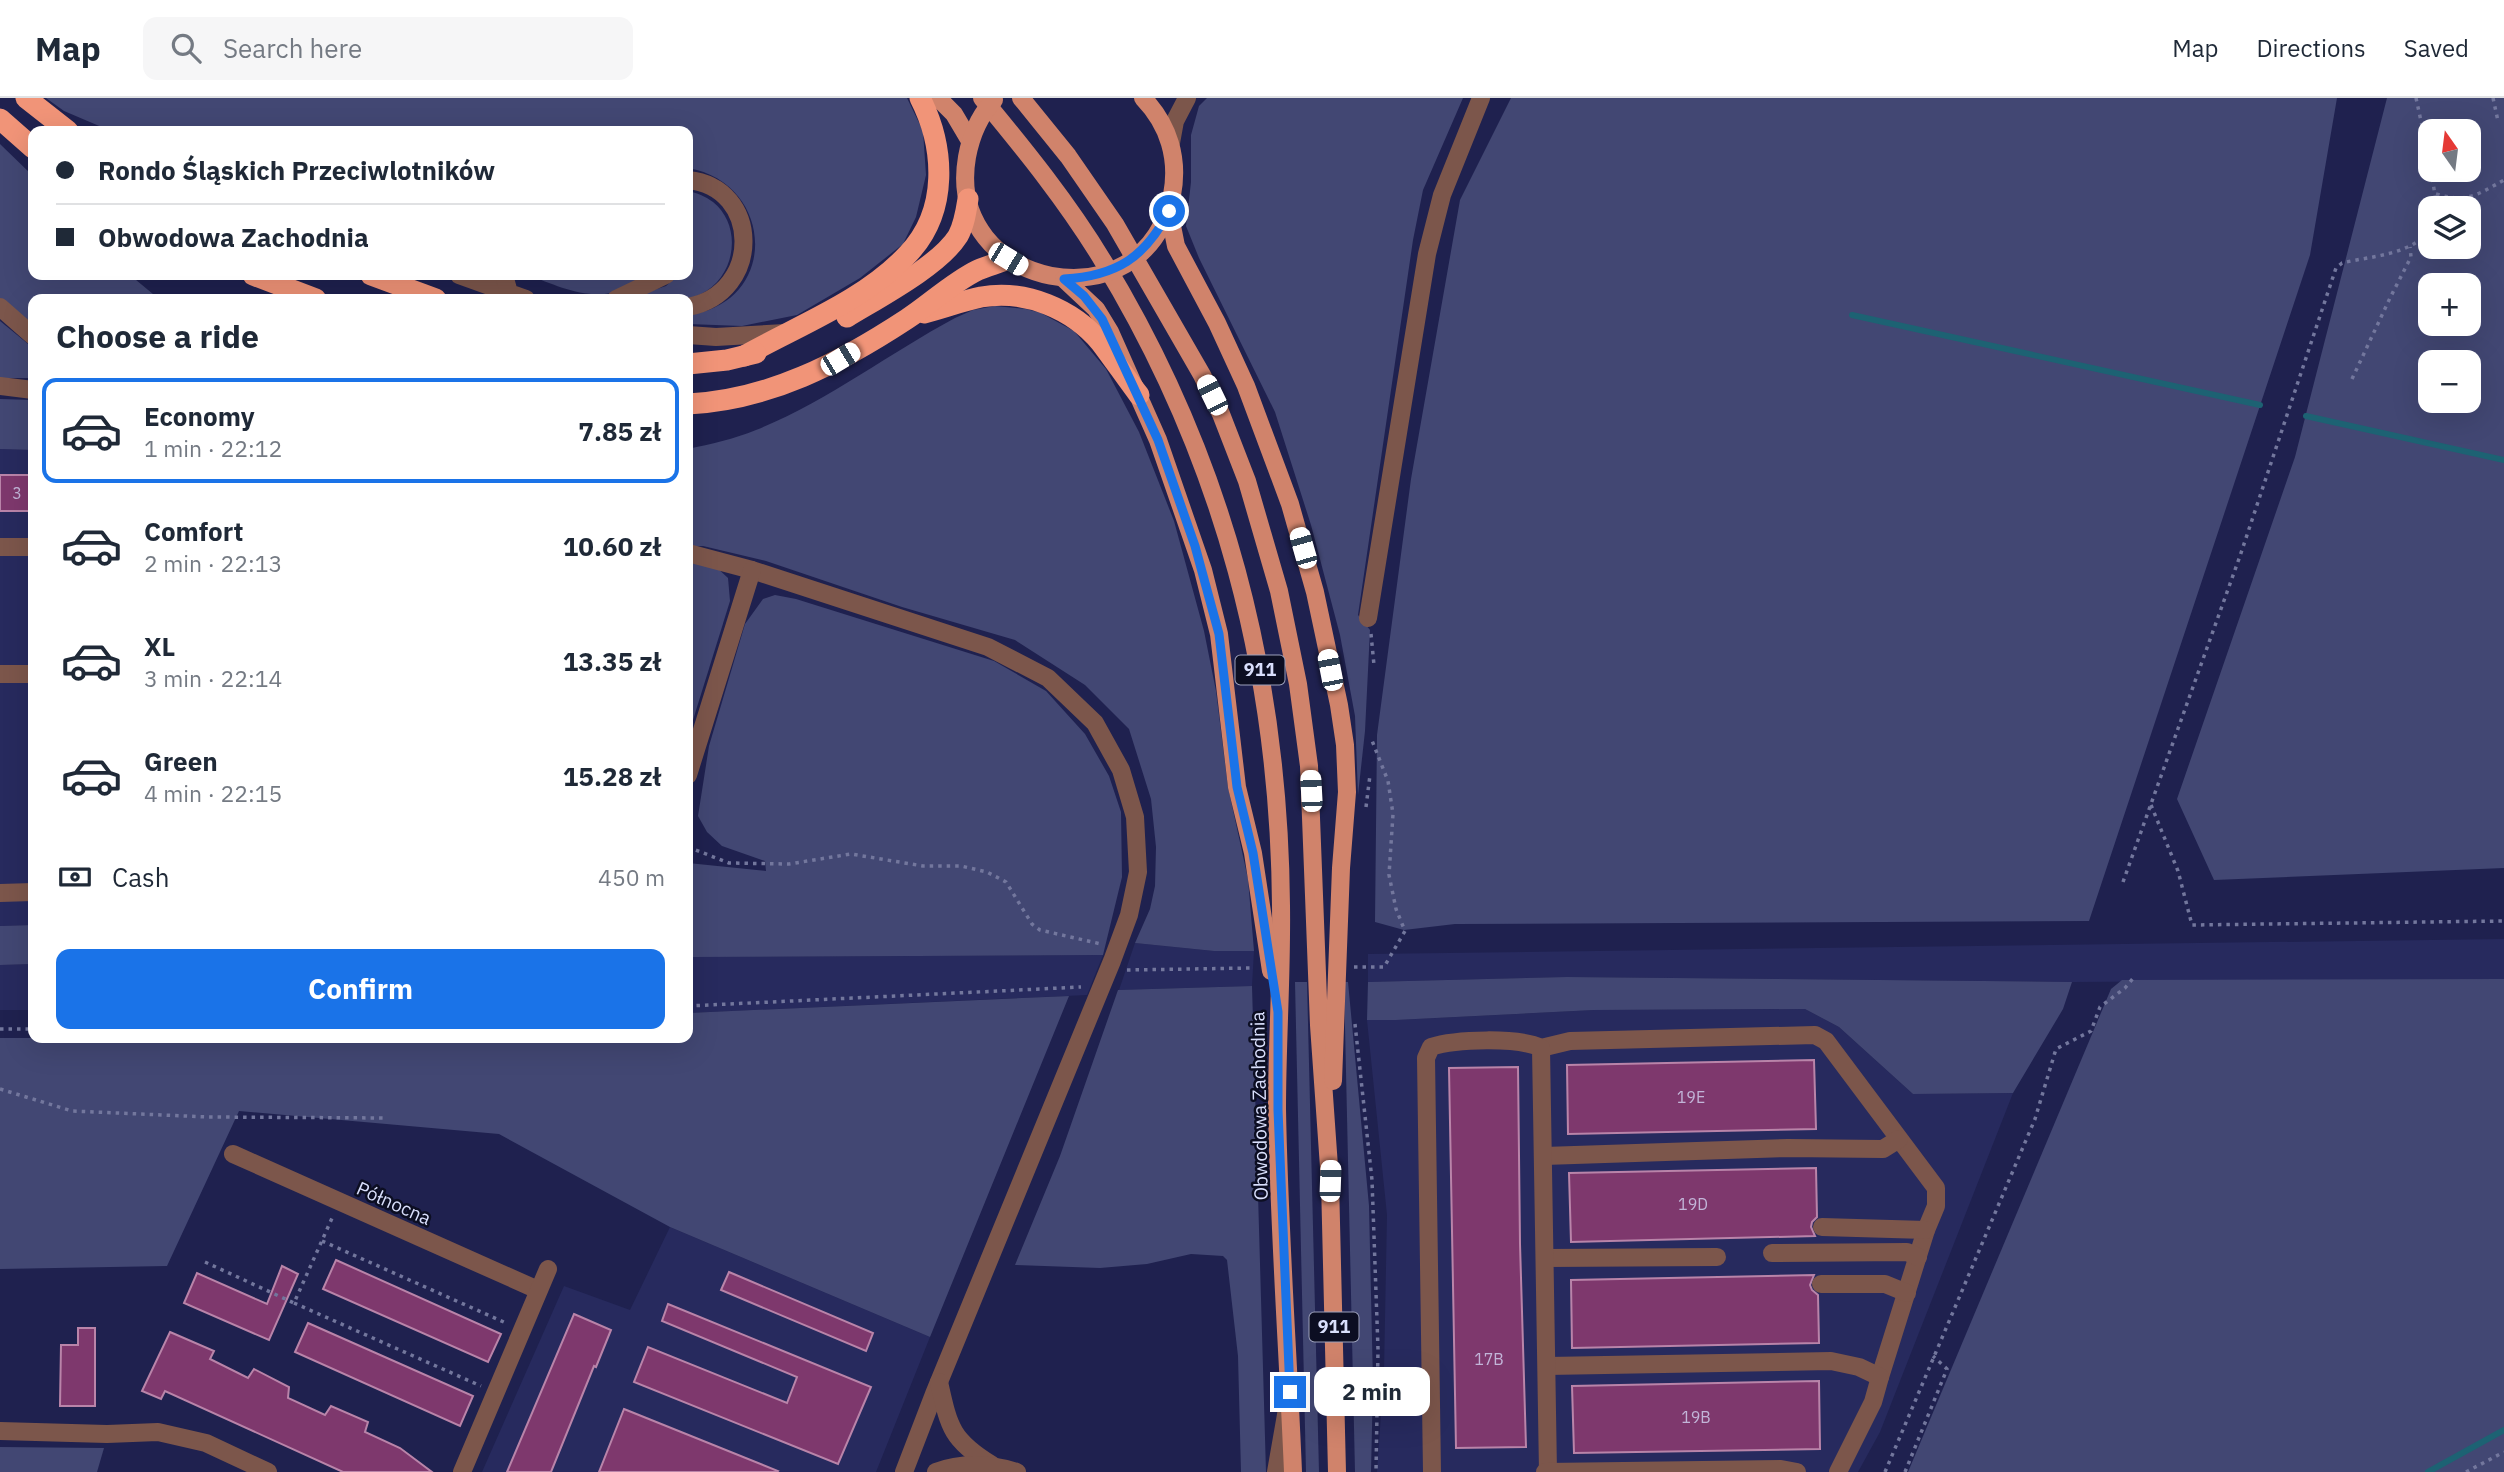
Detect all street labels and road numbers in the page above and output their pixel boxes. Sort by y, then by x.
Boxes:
road number: 911 [1236,656,1284,684]
street label: Obwodowa Zachodnia [1245,1011,1273,1201]
street label: Północna [353,1176,435,1230]
road number: 911 [1310,1312,1358,1342]

